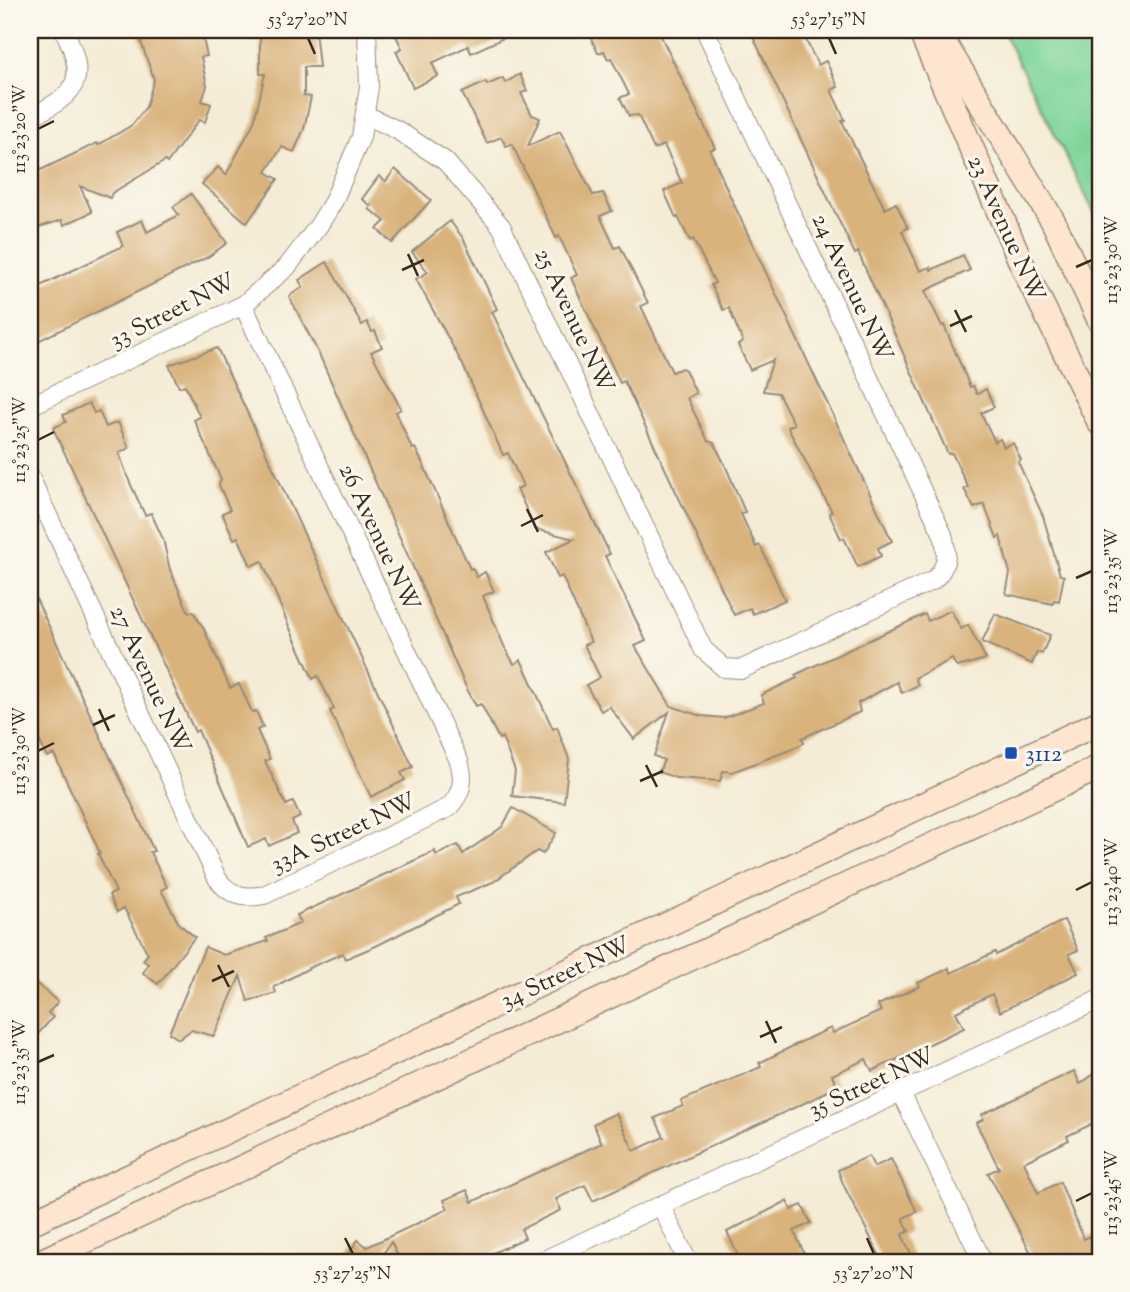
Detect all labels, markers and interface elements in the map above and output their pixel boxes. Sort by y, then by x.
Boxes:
text: 53°27'20"N [267,8,348,34]
text: 53°27'15"N [791,8,866,34]
text: 113°23'20"W [8,84,34,174]
street label: 23 Avenue NW [958,150,1053,308]
street label: 24 Avenue NW [802,208,900,368]
text: 113°23'30"W [1100,216,1126,304]
street label: 25 Avenue NW [525,243,622,399]
street label: 33 Street NW [104,265,242,358]
text: 113°23'25"W [8,397,34,483]
street label: 26 Avenue NW [329,458,427,618]
text: 113°23'35"W [1100,528,1126,614]
street label: 27 Avenue NW [100,600,198,760]
text: 113°23'30"W [8,707,34,795]
place label: 3112 [1025,738,1062,772]
marker: 3112 [1003,745,1019,761]
street label: 33A Street NW [266,785,422,882]
text: 113°23'40"W [1100,838,1126,926]
street label: 34 Street NW [495,929,637,1019]
text: 113°23'35"W [8,1019,34,1105]
street label: 35 Street NW [803,1040,941,1128]
text: 113°23'45"W [1100,1150,1126,1236]
text: 53°27'25"N [314,1262,391,1288]
text: 53°27'20"N [833,1262,914,1288]

